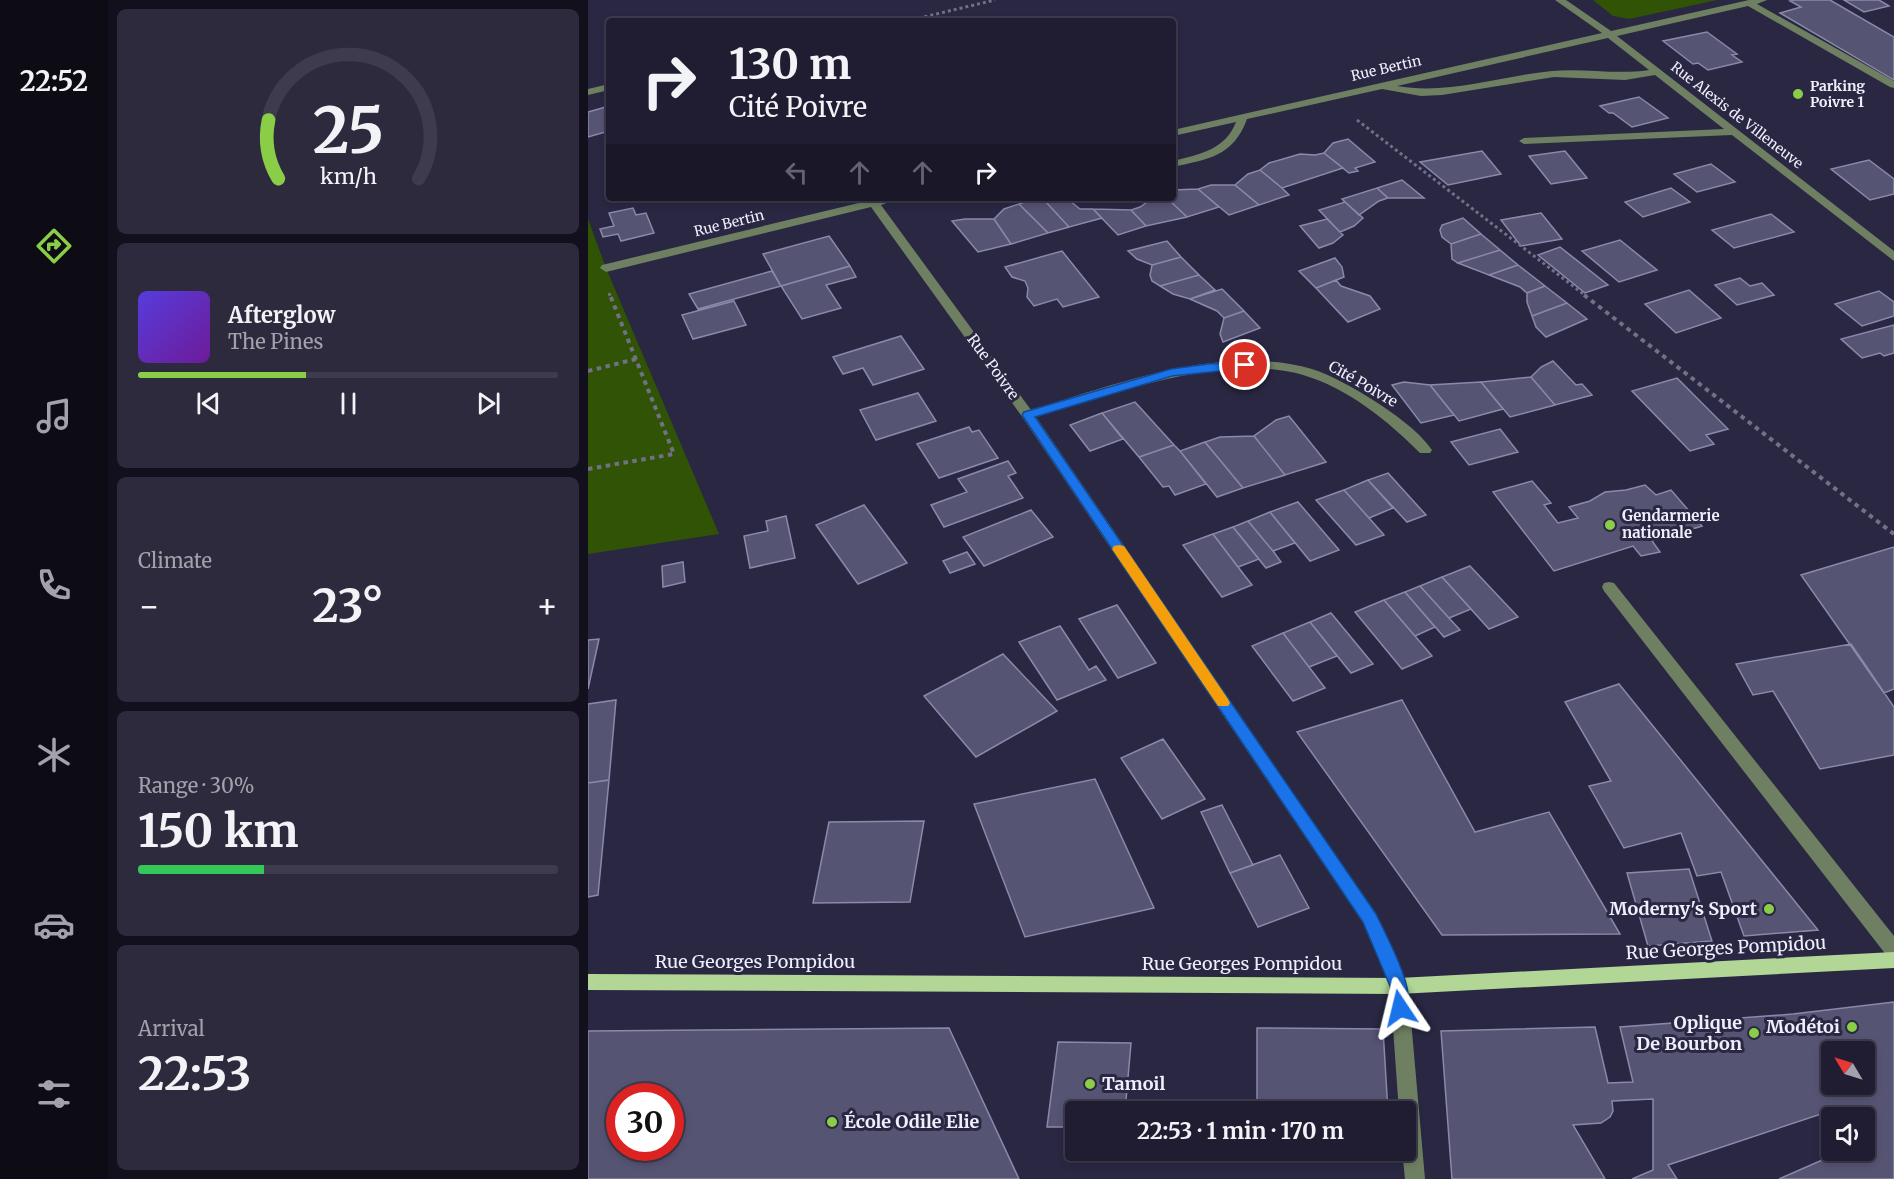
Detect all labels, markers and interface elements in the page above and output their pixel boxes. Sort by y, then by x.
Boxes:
text: 130 m [729,38,851,90]
icon: right [630,42,708,120]
street label: Rue Bertin [1349,51,1423,85]
street label: Rue Alexis de Villeneuve [1667,58,1807,172]
text: 22:52 [20,64,88,98]
place label: Parking Poivre 1 [1810,77,1865,111]
marker: Parking Poivre 1 [1791,87,1805,101]
text: Cité Poivre [729,90,867,124]
text: 25 [312,92,384,170]
icon: left [780,156,813,189]
icon: ahead [843,156,876,189]
icon: ahead [906,156,939,189]
icon: right [969,156,1002,189]
text: km/h [320,163,376,190]
street label: Rue Bertin [692,206,766,240]
icon: directions [33,225,75,267]
text: Afterglow [228,301,335,329]
text: The Pines [228,329,323,354]
street label: Rue Poivre [963,330,1024,403]
pin [1219,339,1270,390]
icon: arrive [1228,348,1261,381]
street label: Cité Poivre [1325,356,1401,411]
icon: previous [192,387,225,420]
icon: pause [332,387,365,420]
icon: next [472,387,505,420]
icon: music [33,395,75,437]
place label: Gendarmerie nationale [1622,506,1720,542]
marker: Gendarmerie nationale [1603,518,1617,532]
text: Climate [138,548,212,573]
icon: phone [33,564,75,606]
text: 23° [312,578,384,634]
text: − [138,586,160,627]
text: + [536,586,558,627]
icon: climate [33,734,75,776]
text: Range · 30% [138,773,254,798]
text: 150 km [138,803,298,859]
place label: Moderny's Sport [1609,897,1758,920]
marker: Moderny's Sport [1762,902,1776,916]
icon: car [33,904,75,946]
street label: Rue Georges Pompidou [1625,931,1827,964]
street label: Rue Georges Pompidou [655,950,855,973]
street label: Rue Georges Pompidou [1142,952,1342,975]
position arrow [1368,976,1432,1040]
place label: Oplique De Bourbon [1636,1011,1742,1055]
place label: Modétoi [1766,1015,1840,1038]
text: Arrival [138,1016,205,1041]
marker: Modétoi [1845,1020,1859,1034]
marker: Oplique De Bourbon [1747,1026,1761,1040]
north arrow [1821,1041,1875,1095]
map controls [1821,1041,1875,1161]
text: 22:53 [138,1046,251,1102]
place label: Tamoil [1102,1072,1165,1095]
icon: filters [33,1073,75,1115]
marker: Tamoil [1083,1077,1097,1091]
speed limit sign: 30 [606,1083,684,1161]
button: sound [1821,1107,1875,1161]
place label: École Odile Elie [844,1110,980,1133]
marker: École Odile Elie [825,1115,839,1129]
text: 22:53 · 1 min · 170 m [1137,1117,1344,1145]

